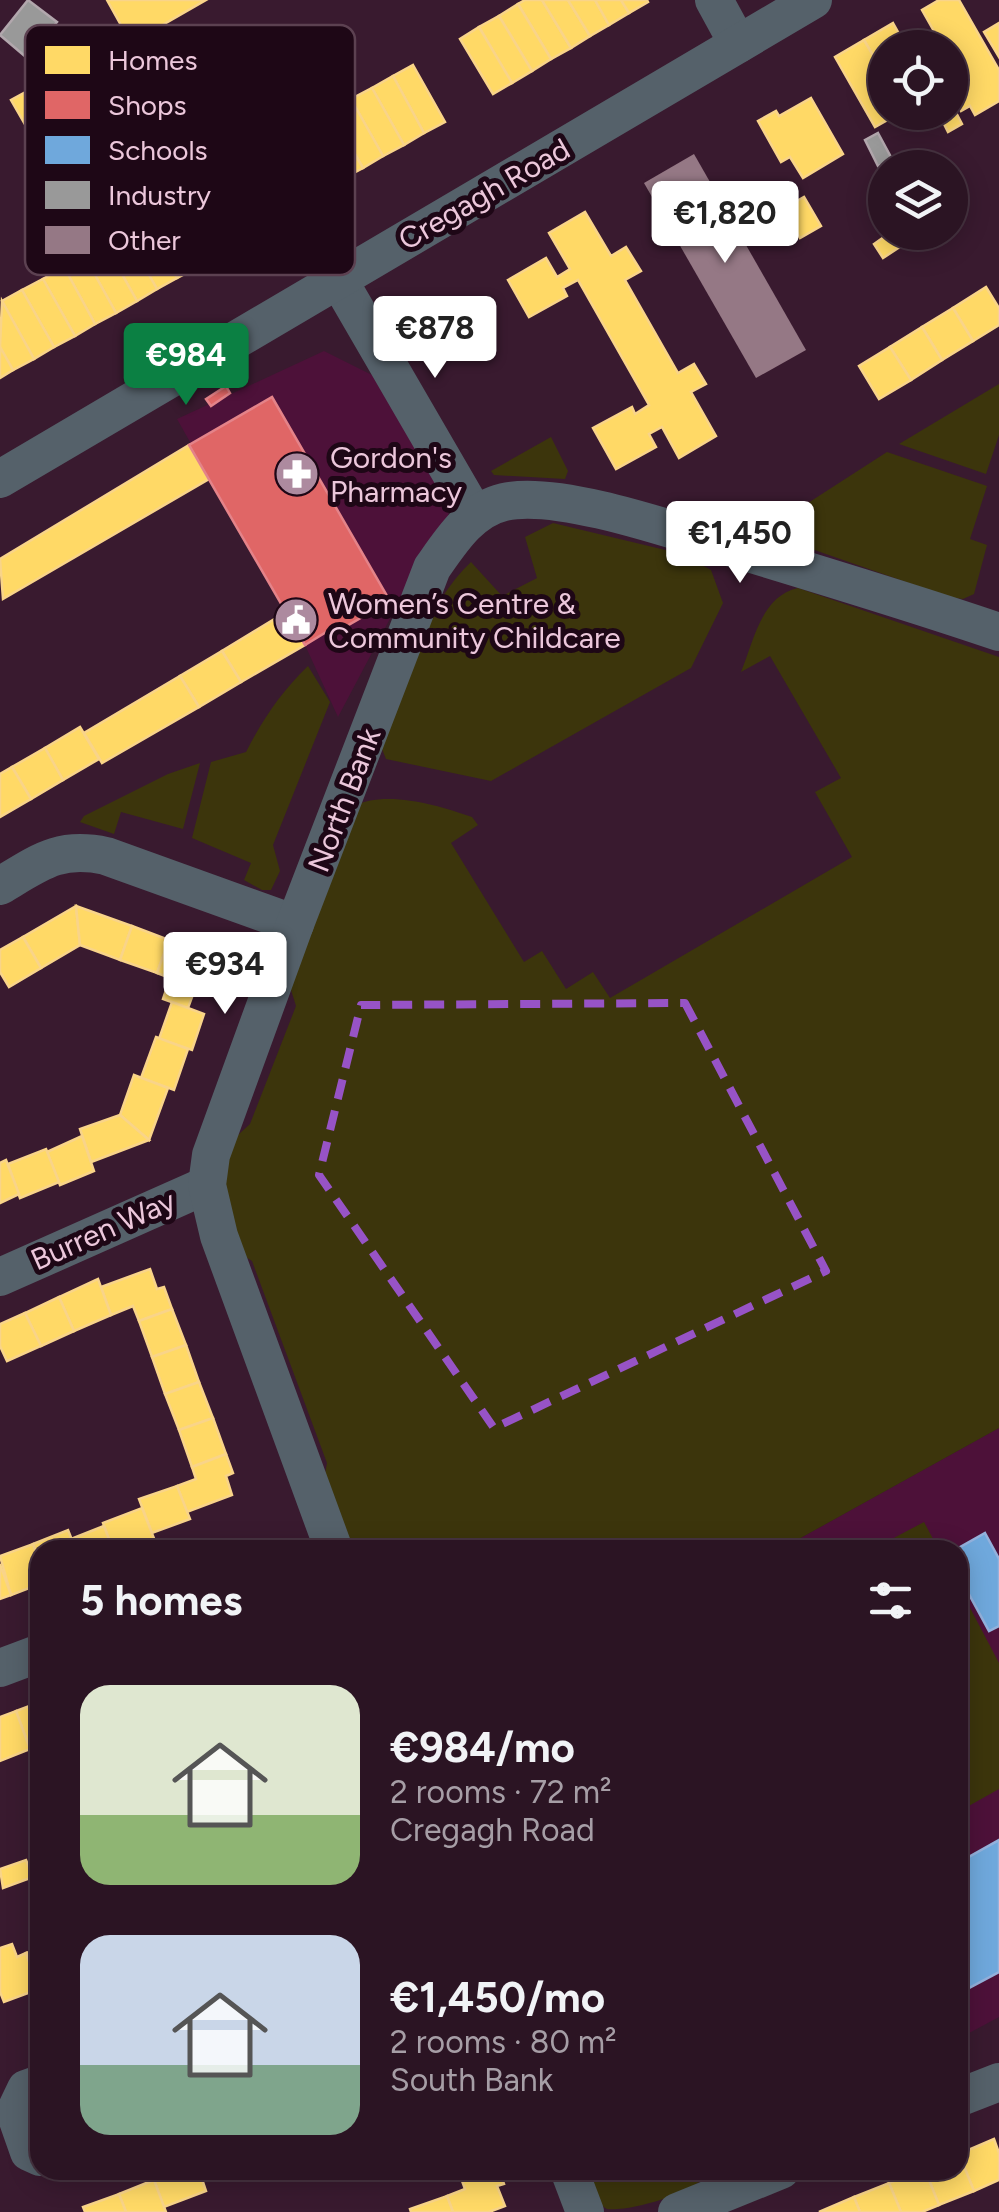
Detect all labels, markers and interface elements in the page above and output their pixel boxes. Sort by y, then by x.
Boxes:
legend [25,25,355,275]
map controls [868,30,968,250]
button: locate [868,30,968,130]
text: Homes [108,43,197,77]
text: Shops [108,88,187,122]
street label: Cregagh Road [392,130,576,258]
text: Schools [108,133,208,167]
button: layers [868,150,968,250]
text: Industry [108,178,211,212]
pin: €1,820 [644,181,806,266]
text: €1,820 [674,194,776,232]
text: Other [108,223,181,257]
pin: €878 [376,296,494,381]
text: €878 [395,309,475,347]
pin: €984 [127,323,245,408]
text: €984 [146,336,226,374]
place label: Gordon's Pharmacy [330,439,462,510]
pharmacy icon: Gordon's Pharmacy [274,451,320,497]
pin: €1,450 [659,501,821,586]
text: €1,450 [688,514,792,552]
place label: Women’s Centre & Community Childcare [328,585,621,656]
public building icon: Women’s Centre & Community Childcare [273,597,319,643]
street label: North Bank [300,722,389,877]
pin: €934 [166,932,284,1017]
text: €934 [186,945,264,983]
street label: Burren Way [25,1182,181,1278]
icon: filters [863,1573,918,1628]
text: 5 homes [80,1575,242,1626]
text: €984/mo [390,1722,575,1773]
icon: home [160,1725,280,1845]
text: 2 rooms · 72 m² [390,1773,612,1811]
text: Cregagh Road [390,1811,595,1849]
text: €1,450/mo [390,1972,605,2023]
icon: home [160,1975,280,2095]
text: 2 rooms · 80 m² [390,2023,617,2061]
text: South Bank [390,2061,553,2099]

